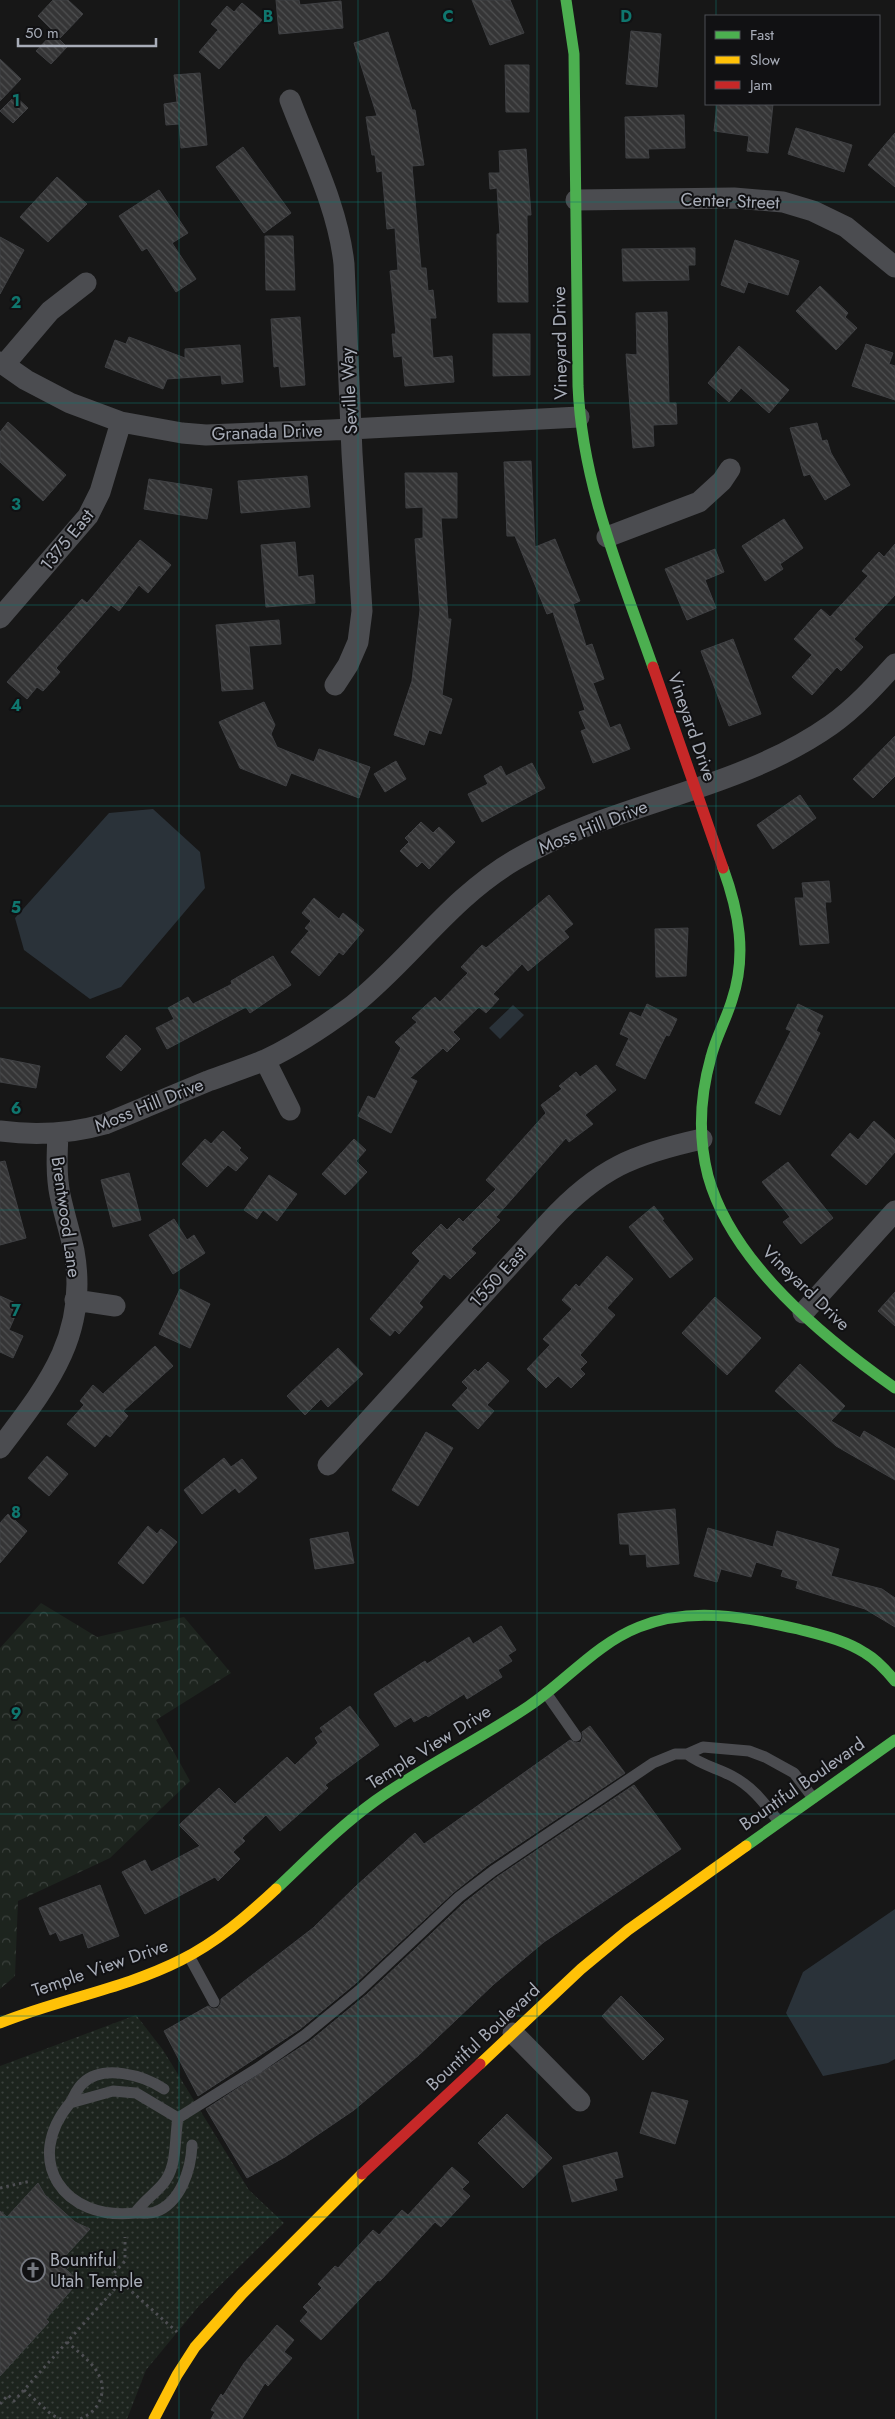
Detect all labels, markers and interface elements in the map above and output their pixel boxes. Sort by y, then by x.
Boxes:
text: B [263,5,273,28]
text: C [442,5,454,28]
text: D [620,5,632,28]
scale bar [18,15,155,47]
legend [705,15,880,105]
text: 50 m [25,22,59,44]
text: Fast [750,24,774,46]
text: Slow [750,49,781,71]
text: Jam [748,74,773,96]
text: 1 [12,89,20,112]
street label: Center Street [680,186,781,216]
street label: Vineyard Drive [546,286,574,400]
text: 2 [11,291,21,314]
street label: Seville Way [334,347,364,435]
street label: Granada Drive [211,417,323,447]
text: 3 [11,493,21,516]
street label: 1375 East [34,503,100,576]
street label: Vineyard Drive [661,669,723,785]
text: 4 [10,694,22,717]
street label: Moss Hill Drive [535,793,651,861]
text: 5 [11,896,21,919]
street label: Moss Hill Drive [91,1071,207,1139]
text: 6 [11,1097,21,1120]
street label: Brentwood Lane [45,1155,87,1279]
street label: Vineyard Drive [756,1239,856,1337]
street label: 1550 East [463,1240,533,1313]
text: 7 [11,1299,21,1322]
text: 8 [11,1501,21,1524]
street label: Temple View Drive [362,1698,496,1796]
text: 9 [11,1702,21,1725]
street label: Bountiful Boulevard [734,1731,870,1837]
street label: Temple View Drive [29,1933,171,2003]
street label: Bountiful Boulevard [420,1977,546,2097]
place label: Bountiful Utah Temple [50,2247,143,2294]
church icon: Bountiful Utah Temple [20,2257,46,2283]

